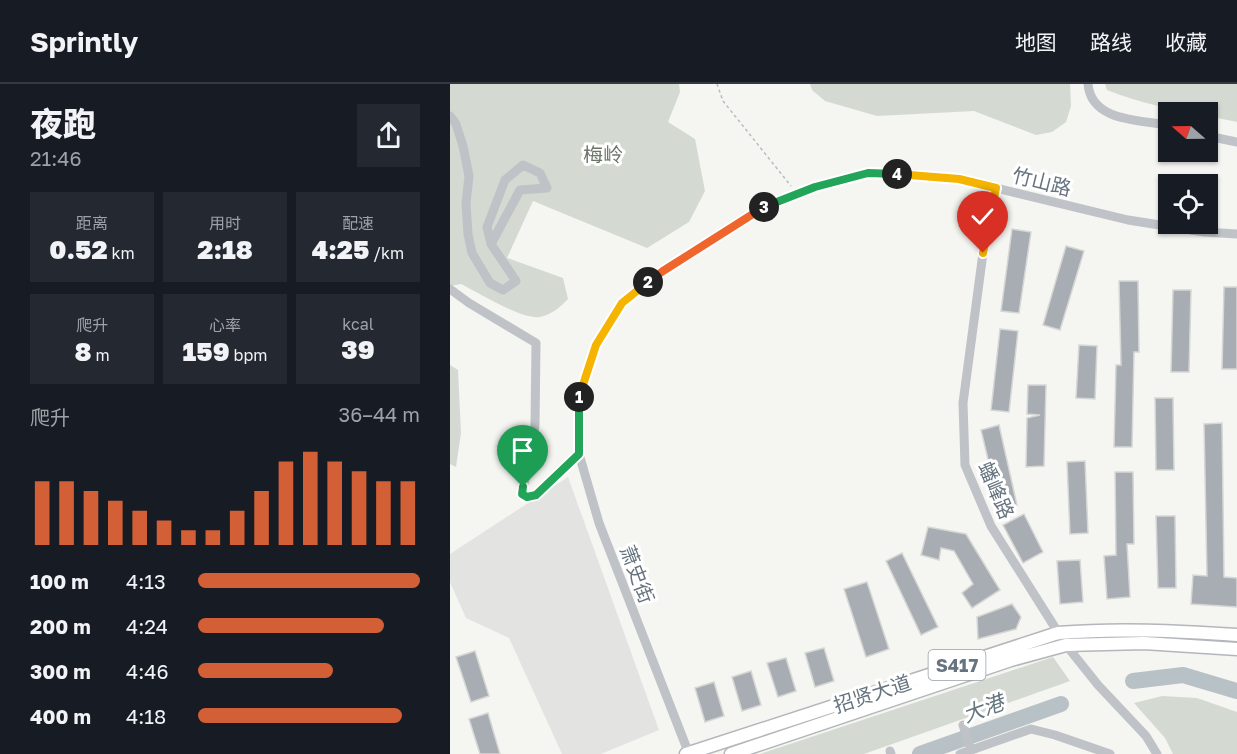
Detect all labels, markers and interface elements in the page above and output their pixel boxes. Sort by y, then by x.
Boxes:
text: Sprintly [30,25,138,58]
text: 地图 [1015,29,1057,55]
text: 路线 [1090,29,1132,55]
text: 收藏 [1165,29,1207,55]
north arrow [1158,102,1218,162]
map controls [1158,102,1218,234]
text: 夜跑 [30,104,96,143]
button: share [357,104,420,167]
park label: 梅岭 [583,142,623,166]
text: 21:46 [30,146,82,170]
pin: 4 [882,159,912,189]
street label: 竹山路 [1010,162,1074,200]
text: 4 [892,164,902,184]
button: locate [1158,174,1218,234]
pin [957,191,1008,253]
pin: 3 [749,192,779,222]
text: 3 [759,197,769,217]
icon: check [966,200,999,233]
text: 距离 [76,213,108,233]
text: 用时 [209,213,241,233]
text: 配速 [342,213,374,233]
text: 0.52 [49,234,108,265]
text: 2:18 [197,234,253,265]
text: 4:25 [312,234,369,265]
text: km [108,243,135,263]
text: /km [369,243,404,263]
pin: 2 [633,267,663,297]
text: 2 [643,272,653,292]
text: kcal [342,314,374,334]
text: 爬升 [76,315,108,335]
text: 心率 [209,315,241,335]
text: 39 [341,334,375,365]
text: 8 [74,336,91,367]
text: 159 [183,336,230,367]
text: m [91,345,110,365]
text: bpm [230,345,267,365]
pin: 1 [564,382,594,412]
text: 1 [575,387,583,407]
text: 36–44 m [339,402,420,426]
text: 爬升 [30,405,70,429]
pin [497,425,548,487]
icon: arrive [506,434,539,467]
street label: 蟠峰路 [974,458,1020,522]
street label: 萧史街 [616,542,660,606]
text: 100 m [30,569,89,593]
text: 4:13 [126,569,166,593]
text: 200 m [30,614,91,638]
text: 4:24 [126,614,168,638]
road number: S417 [928,650,986,680]
text: 300 m [30,659,91,683]
text: 4:46 [126,659,169,683]
street label: 招贤大道 [830,669,914,717]
water label: 大港 [959,688,1010,727]
text: 400 m [30,704,91,728]
text: 4:18 [126,704,166,728]

